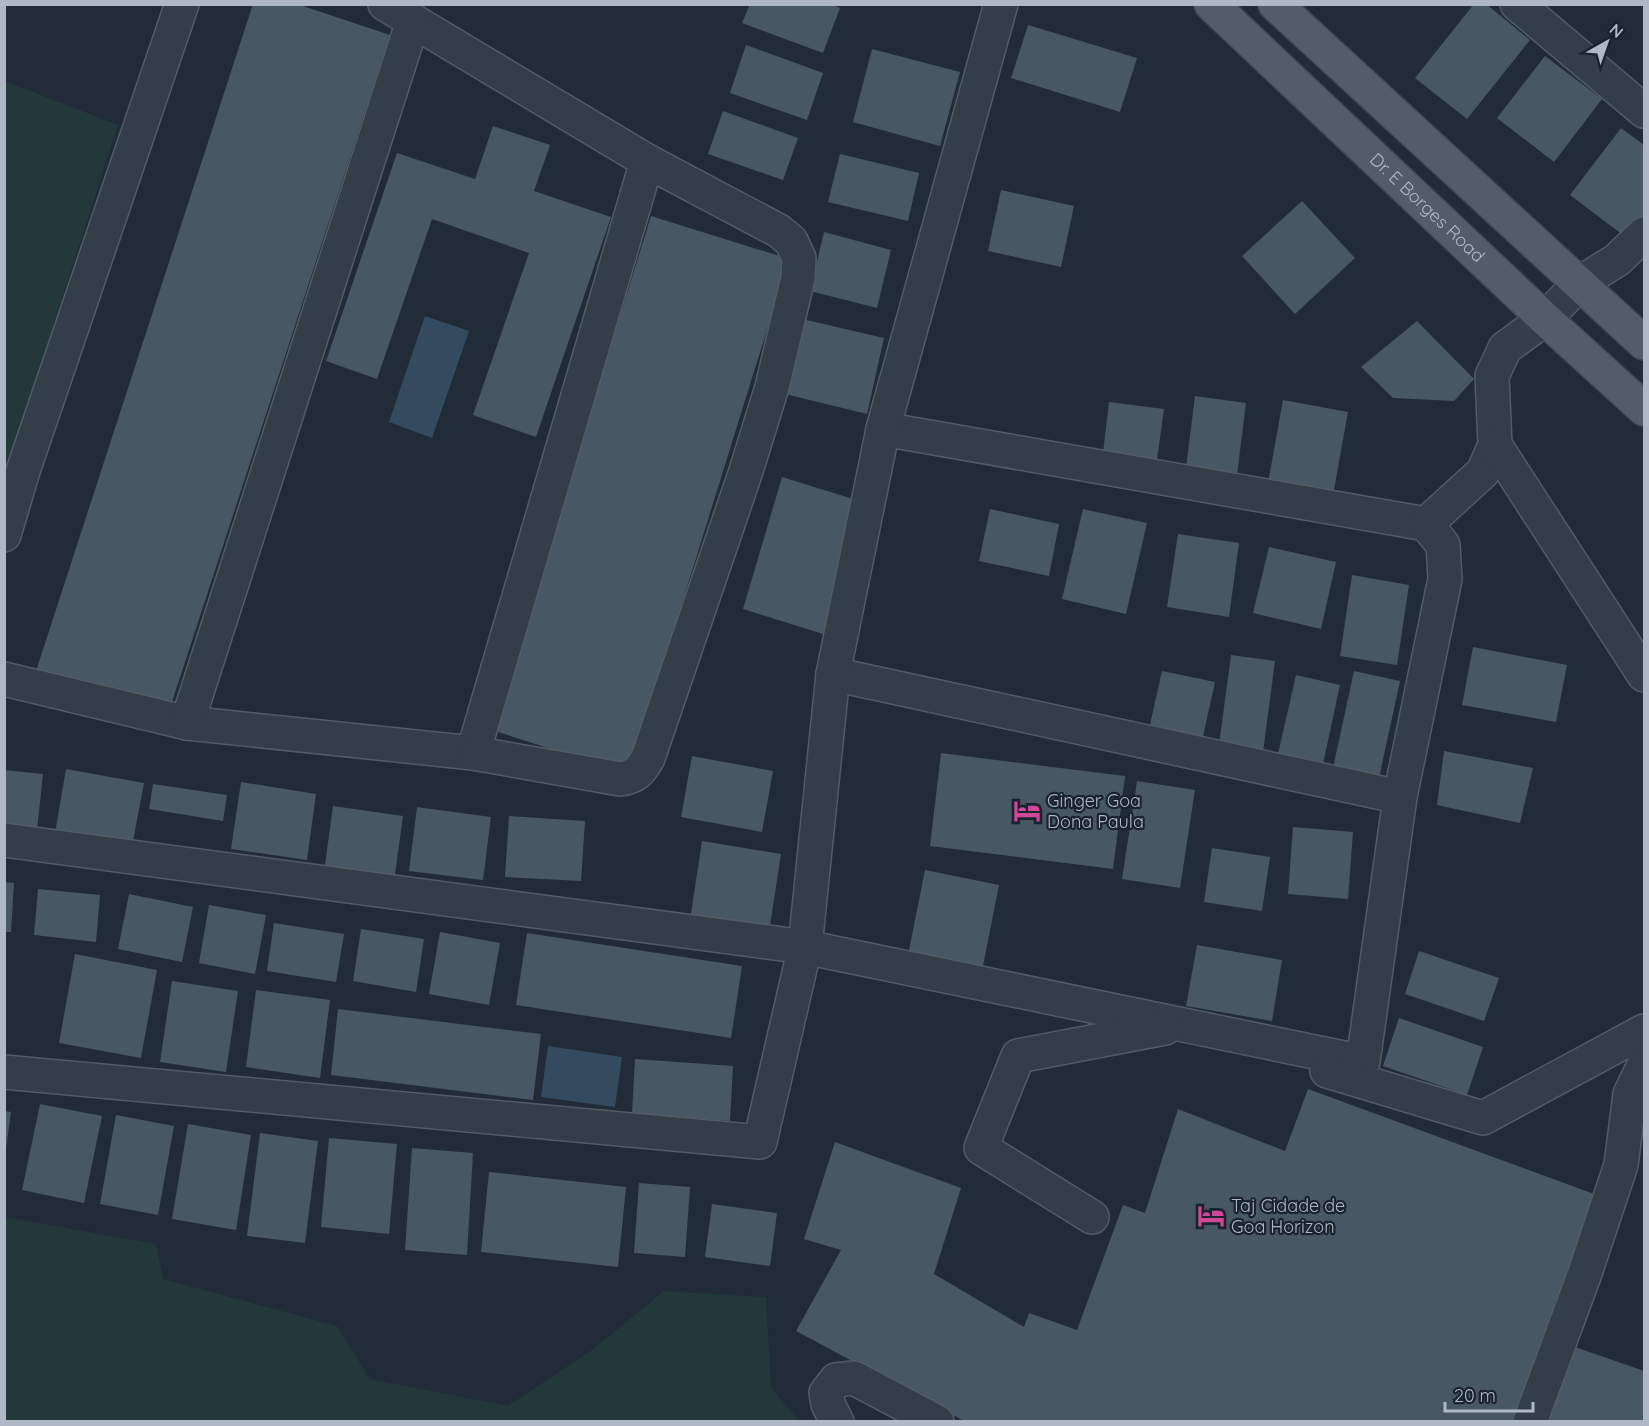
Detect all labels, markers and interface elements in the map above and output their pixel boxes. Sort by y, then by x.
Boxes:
north arrow [1577,12,1637,72]
text: N [1606,19,1628,42]
street label: Dr. E Borges Road [1365,148,1490,267]
place label: Ginger Goa Dona Paula [1047,789,1144,833]
hotel icon: Ginger Goa Dona Paula [1012,796,1042,826]
place label: Taj Cidade de Goa Horizon [1231,1194,1345,1238]
hotel icon: Taj Cidade de Goa Horizon [1196,1201,1226,1231]
scale bar [1445,1375,1534,1413]
text: 20 m [1454,1384,1496,1407]

